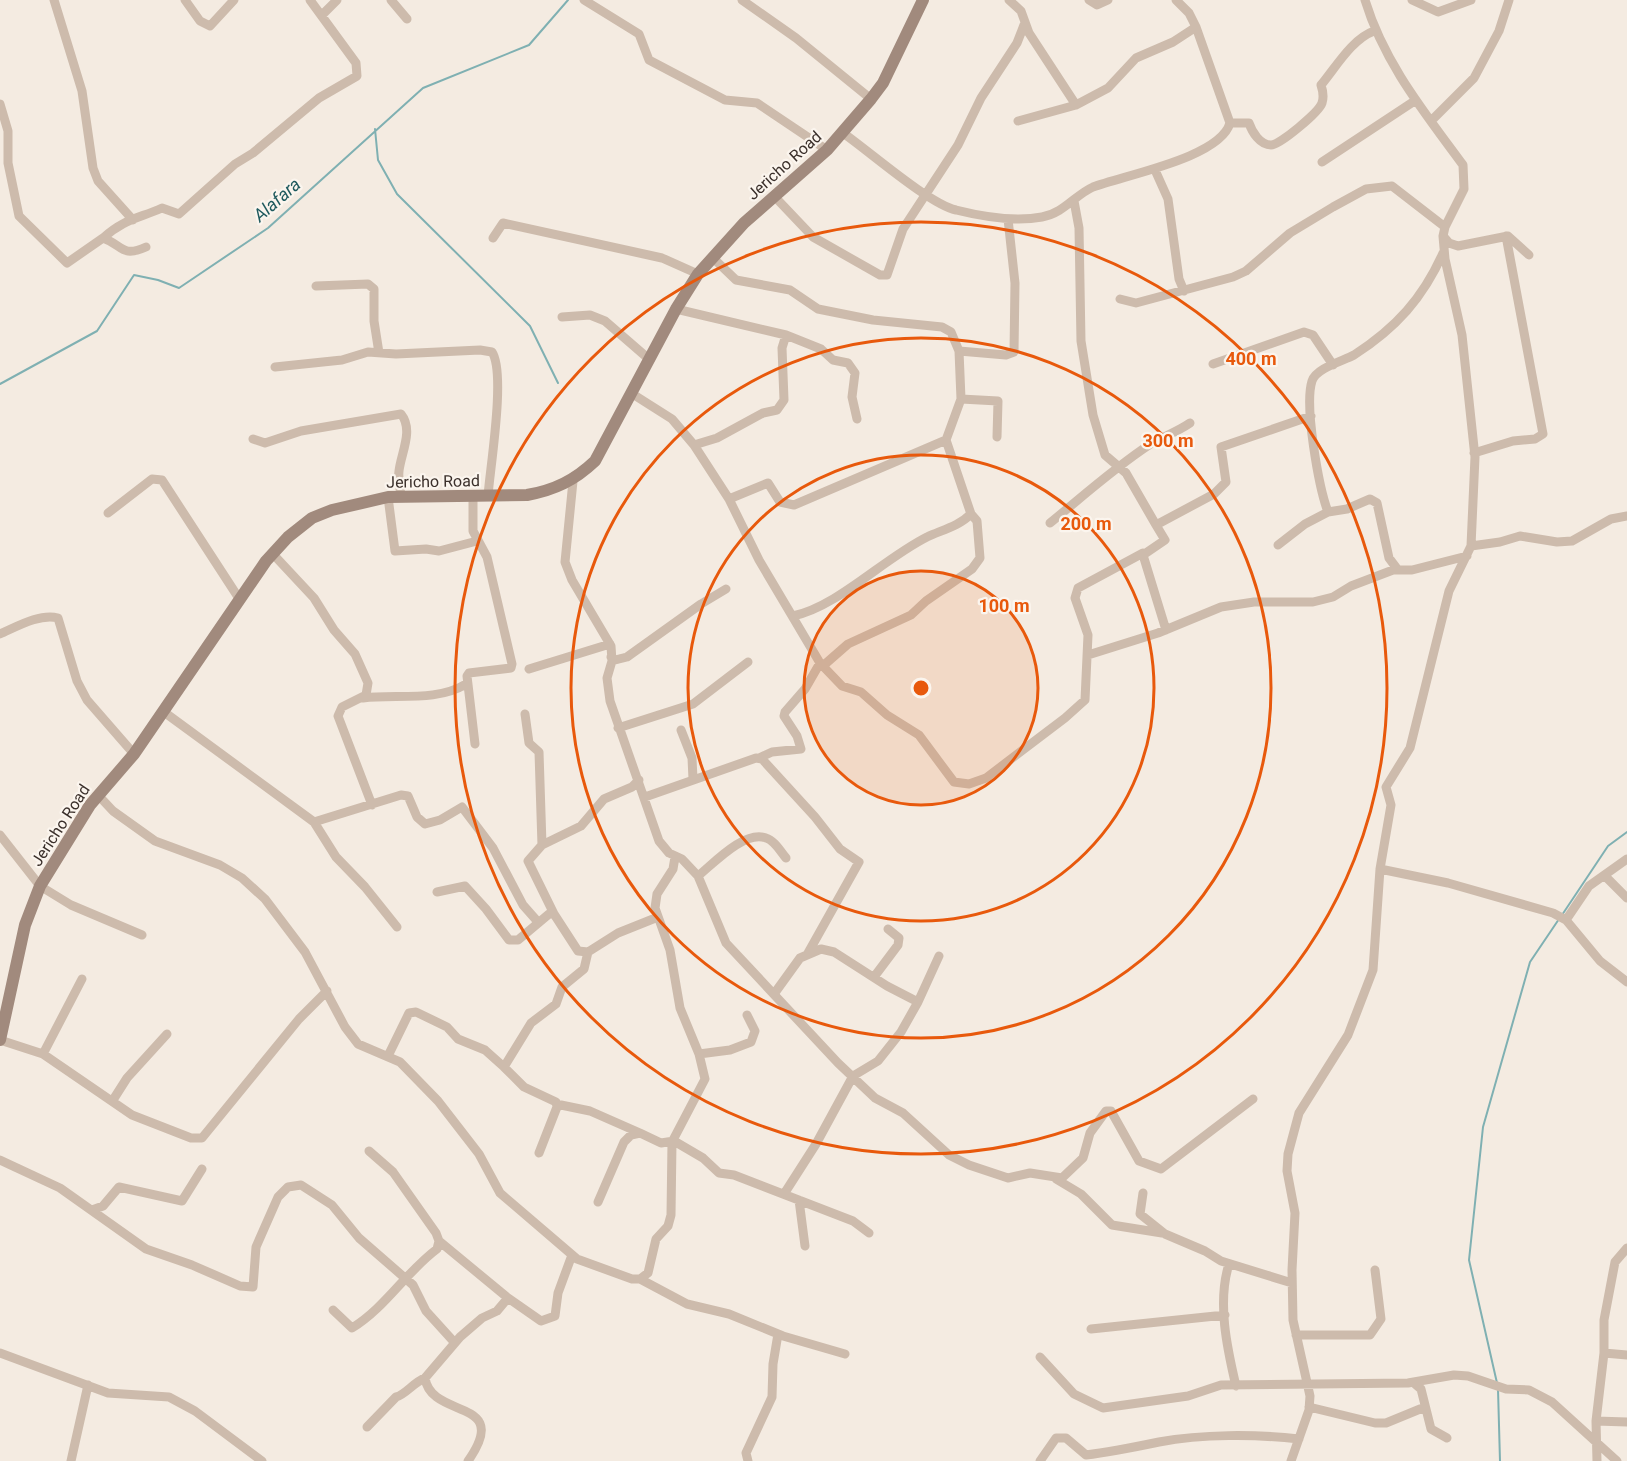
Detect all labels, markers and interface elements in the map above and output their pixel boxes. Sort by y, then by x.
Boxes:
street label: Jericho Road [743,127,825,204]
water label: Alafara [248,173,305,227]
text: 400 m [1225,348,1277,369]
text: 300 m [1142,430,1194,451]
street label: Jericho Road [386,471,480,492]
text: 200 m [1060,513,1112,534]
text: 100 m [978,595,1030,616]
centre of rings [911,678,931,698]
street label: Jericho Road [27,781,94,870]

